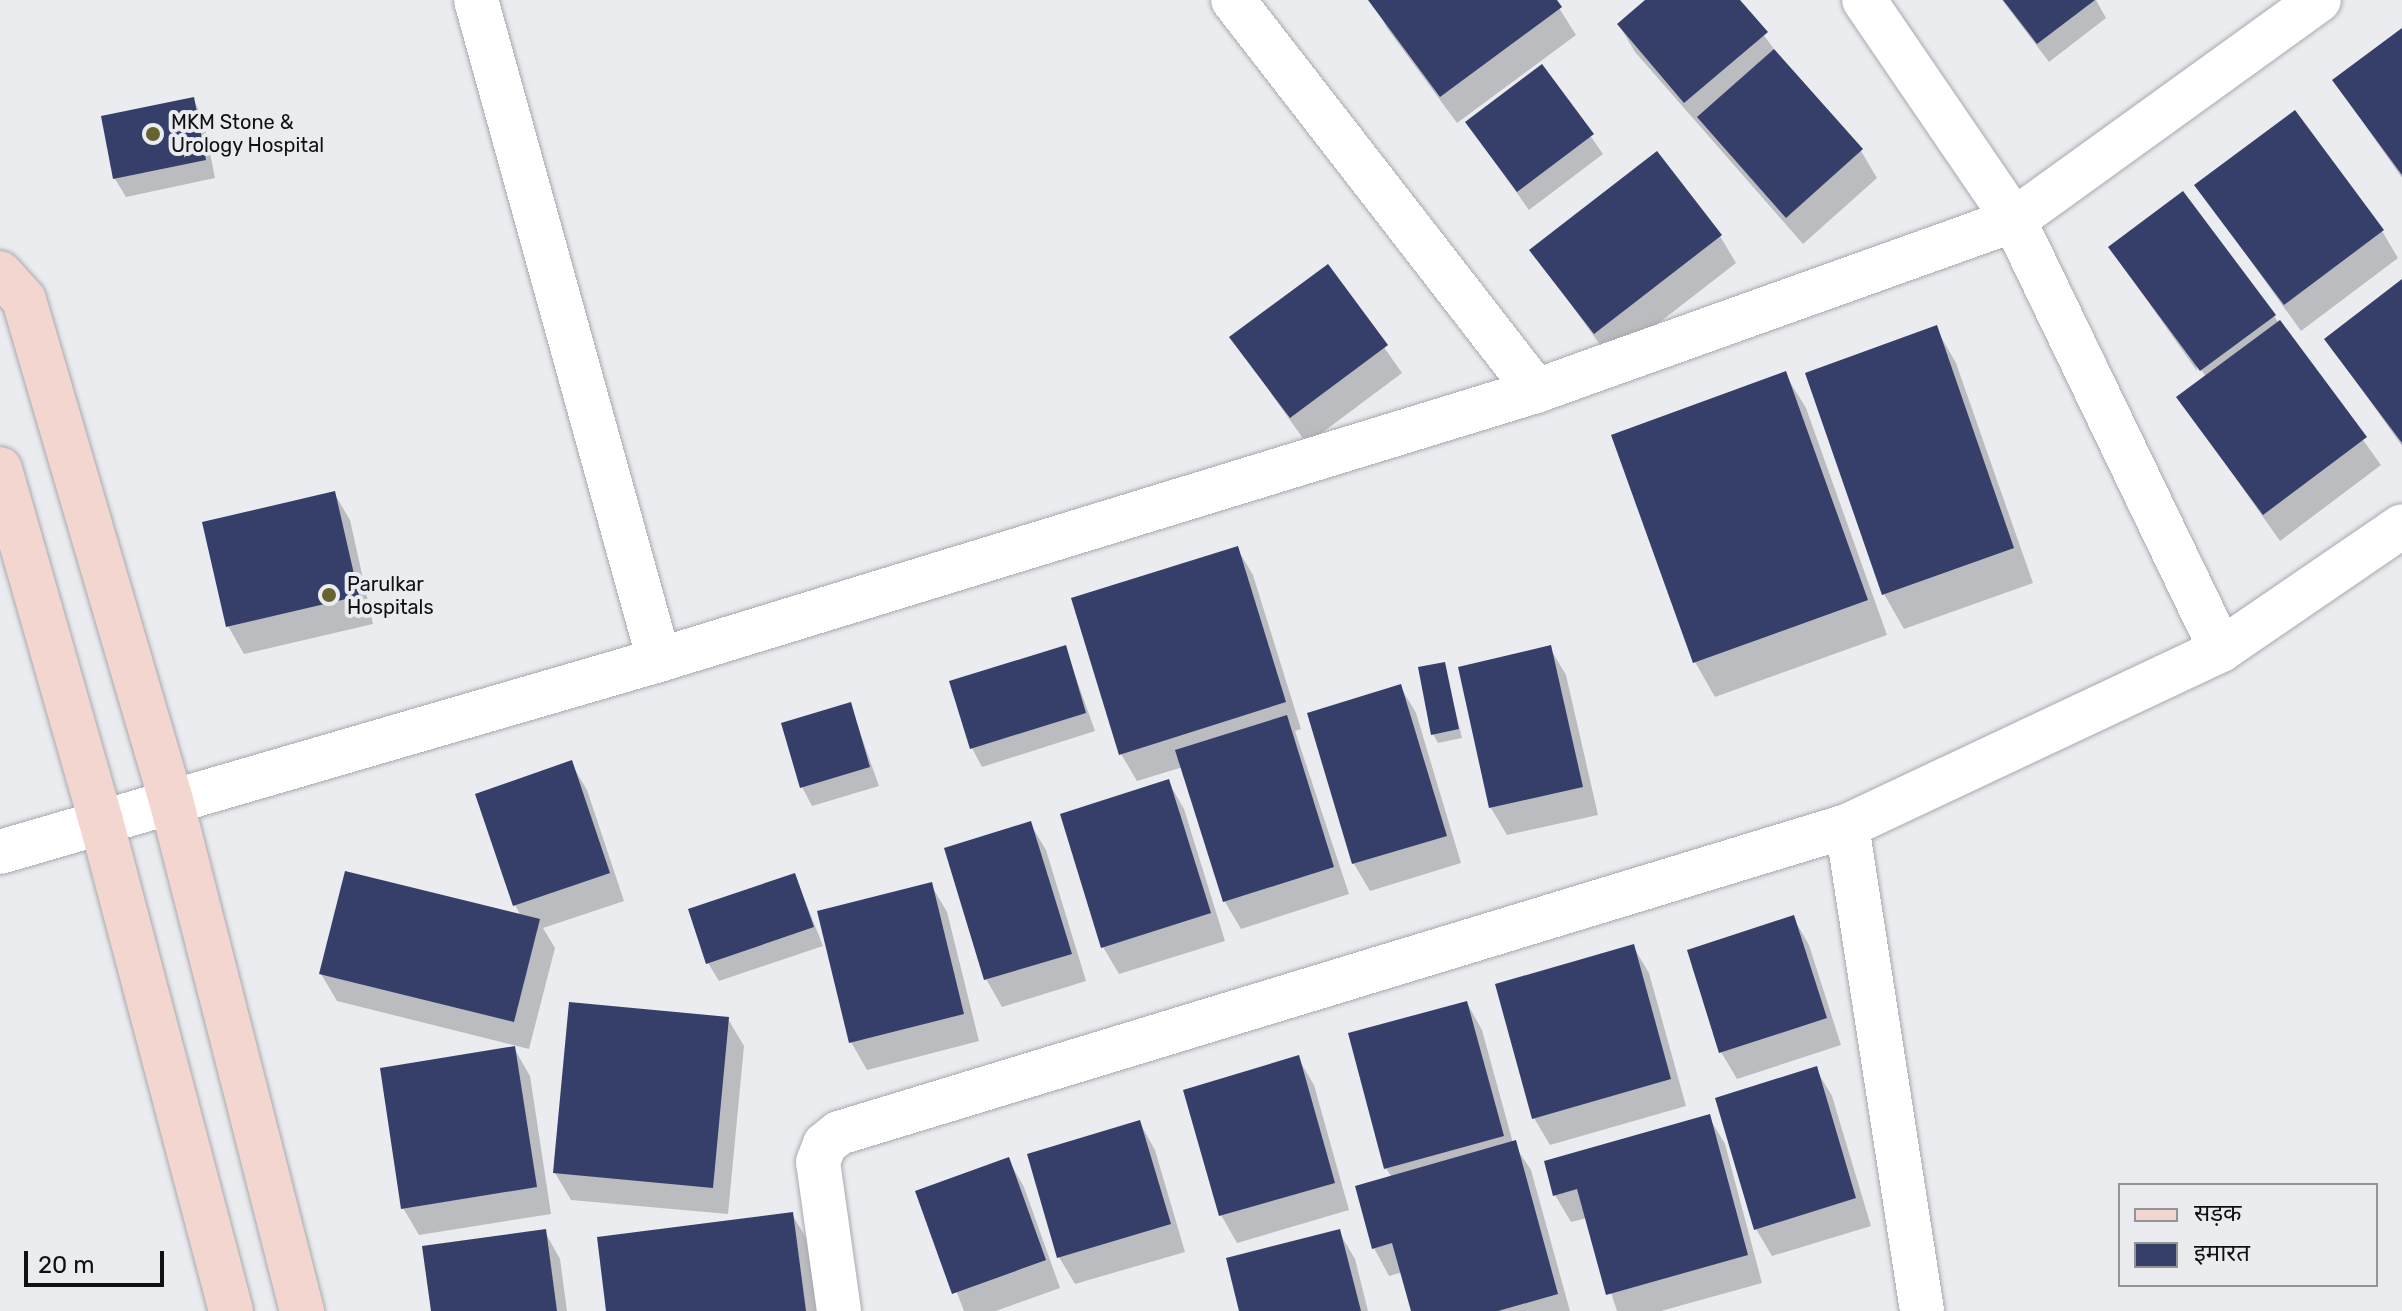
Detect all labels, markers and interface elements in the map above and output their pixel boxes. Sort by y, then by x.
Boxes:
place label: MKM Stone & Urology Hospital [171,110,325,157]
marker: MKM Stone & Urology Hospital [142,123,164,145]
place label: Parulkar Hospitals [347,572,434,619]
marker: Parulkar Hospitals [318,584,340,606]
legend [2118,1183,2378,1287]
text: सड़क [2194,1199,2242,1227]
scale bar [28,1235,168,1285]
text: इमारत [2194,1239,2250,1267]
text: 20 m [38,1251,95,1279]

